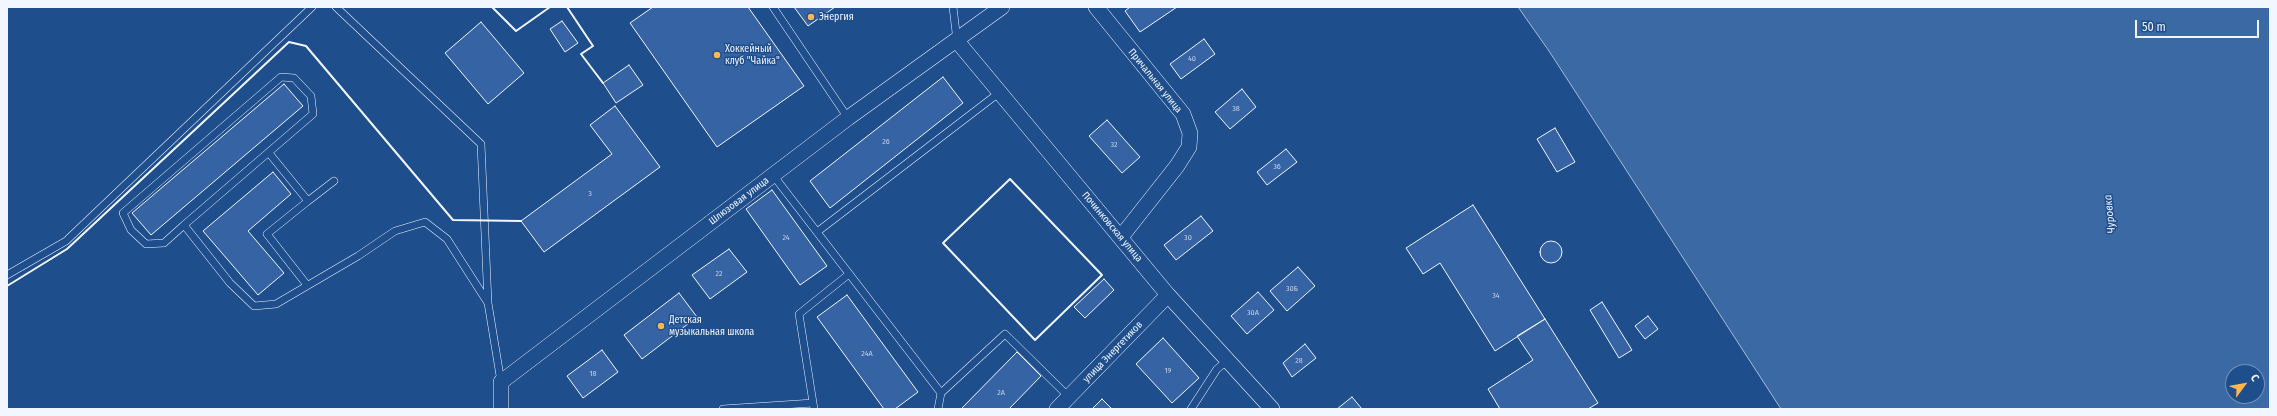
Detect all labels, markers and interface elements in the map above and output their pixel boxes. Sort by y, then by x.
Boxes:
place label: Энергия [819,11,854,23]
marker: Энергия [806,12,816,22]
scale bar [2137,12,2261,38]
text: 50 m [2142,20,2166,34]
place label: Хоккейный клуб "Чайка" [725,43,780,66]
street label: Причальная улица [1126,47,1184,115]
marker: Хоккейный клуб "Чайка" [712,50,722,60]
house number: 40 [1188,54,1196,64]
house number: 38 [1232,104,1240,114]
house number: 26 [882,137,890,147]
house number: 32 [1110,140,1118,150]
house number: 36 [1273,162,1281,172]
street label: Шлюзовая улица [707,175,771,227]
house number: 3 [588,189,592,199]
street label: Починковская улица [1079,189,1145,265]
water label: Чуровка [2101,194,2119,234]
house number: 24 [782,233,790,243]
house number: 30 [1184,233,1192,243]
house number: 22 [715,269,723,279]
house number: 30Б [1286,284,1298,294]
house number: 34 [1492,291,1500,301]
house number: 30А [1247,308,1259,318]
place label: Детская музыкальная школа [669,314,754,338]
street label: улица Энергетиков [1081,319,1145,385]
marker: Детская музыкальная школа [656,321,666,331]
house number: 24А [861,349,873,359]
house number: 28 [1295,356,1303,366]
north arrow [2225,364,2265,404]
house number: 19 [1164,366,1172,376]
house number: 18 [589,369,597,379]
text: С [2248,372,2262,384]
house number: 2А [997,388,1005,398]

